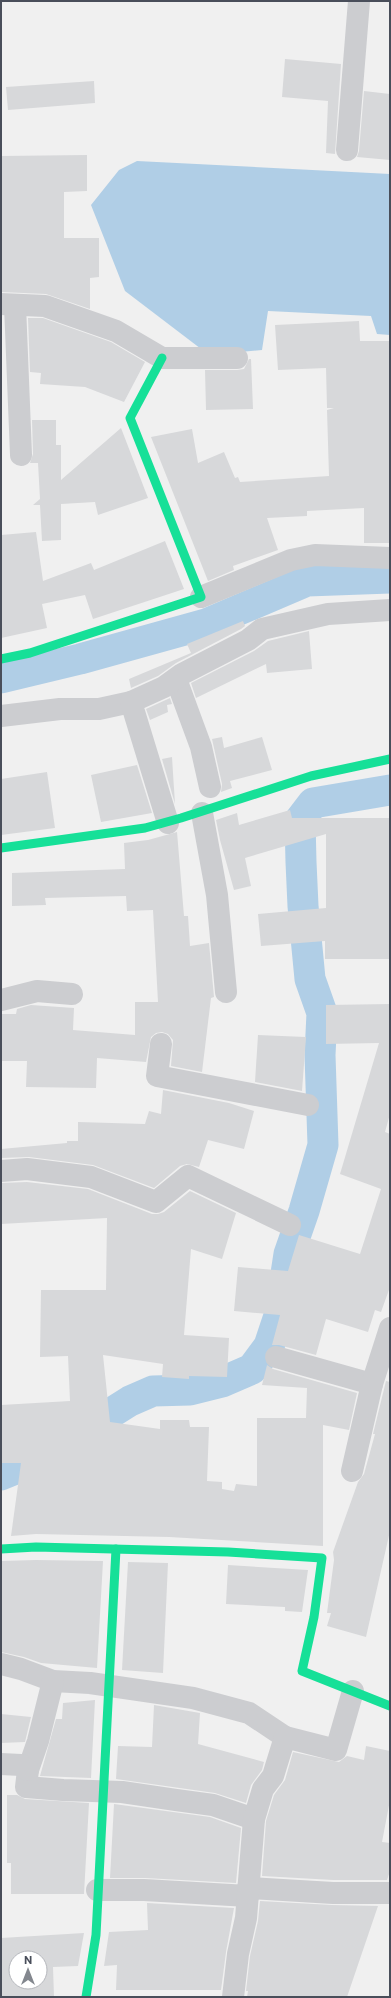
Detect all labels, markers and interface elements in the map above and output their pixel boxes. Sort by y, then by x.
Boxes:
north arrow [8,1950,48,1990]
text: N [24,1953,32,1966]

